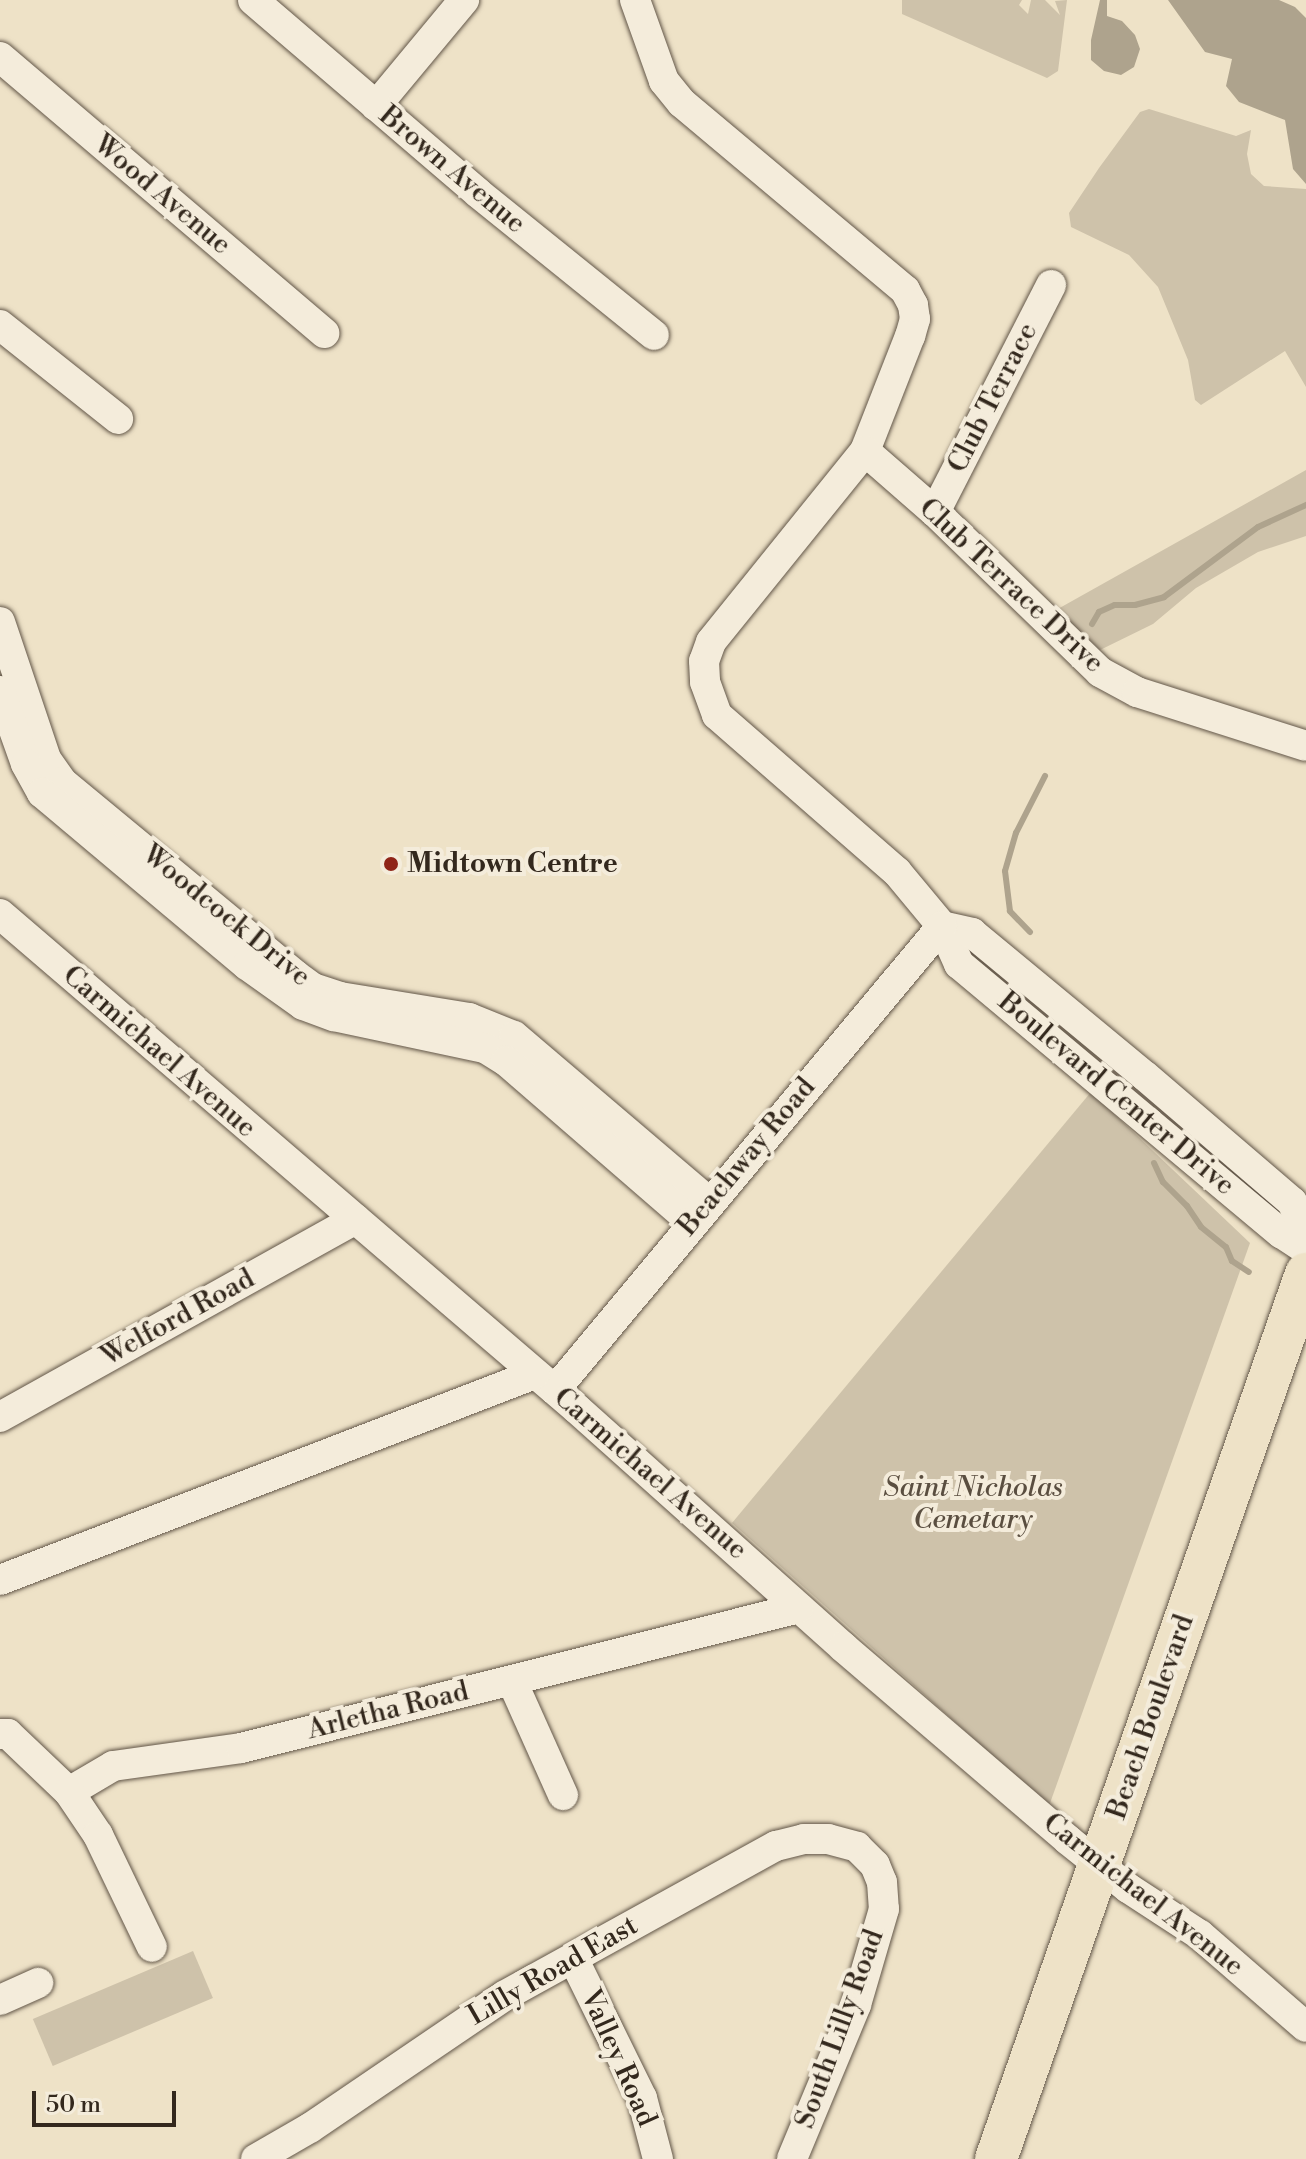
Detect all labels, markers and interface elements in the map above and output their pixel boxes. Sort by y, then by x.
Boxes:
street label: Brown Avenue [372,99,532,241]
street label: Wood Avenue [86,128,238,262]
street label: Club Terrace [941,317,1045,479]
street label: Club Terrace Drive [912,492,1110,680]
street label: Woodcock Drive [135,838,317,994]
place label: Midtown Centre [407,847,618,881]
marker: Midtown Centre [382,855,400,873]
street label: Carmichael Avenue [55,959,263,1145]
street label: Boulevard Center Drive [991,985,1241,1203]
street label: Beachway Road [671,1071,823,1243]
street label: Welford Road [96,1262,260,1374]
street label: Carmichael Avenue [546,1381,754,1567]
park label: Saint Nicholas Cemetary [883,1471,1063,1537]
street label: Beach Boulevard [1100,1610,1202,1824]
street label: Arletha Road [304,1675,472,1747]
street label: Carmichael Avenue [1036,1806,1250,1984]
street label: Lilly Road East [462,1909,644,2033]
street label: South Lilly Road [788,1925,892,2133]
street label: Valley Road [573,1984,663,2132]
scale bar [36,2075,180,2125]
text: 50 m [46,2090,101,2120]

